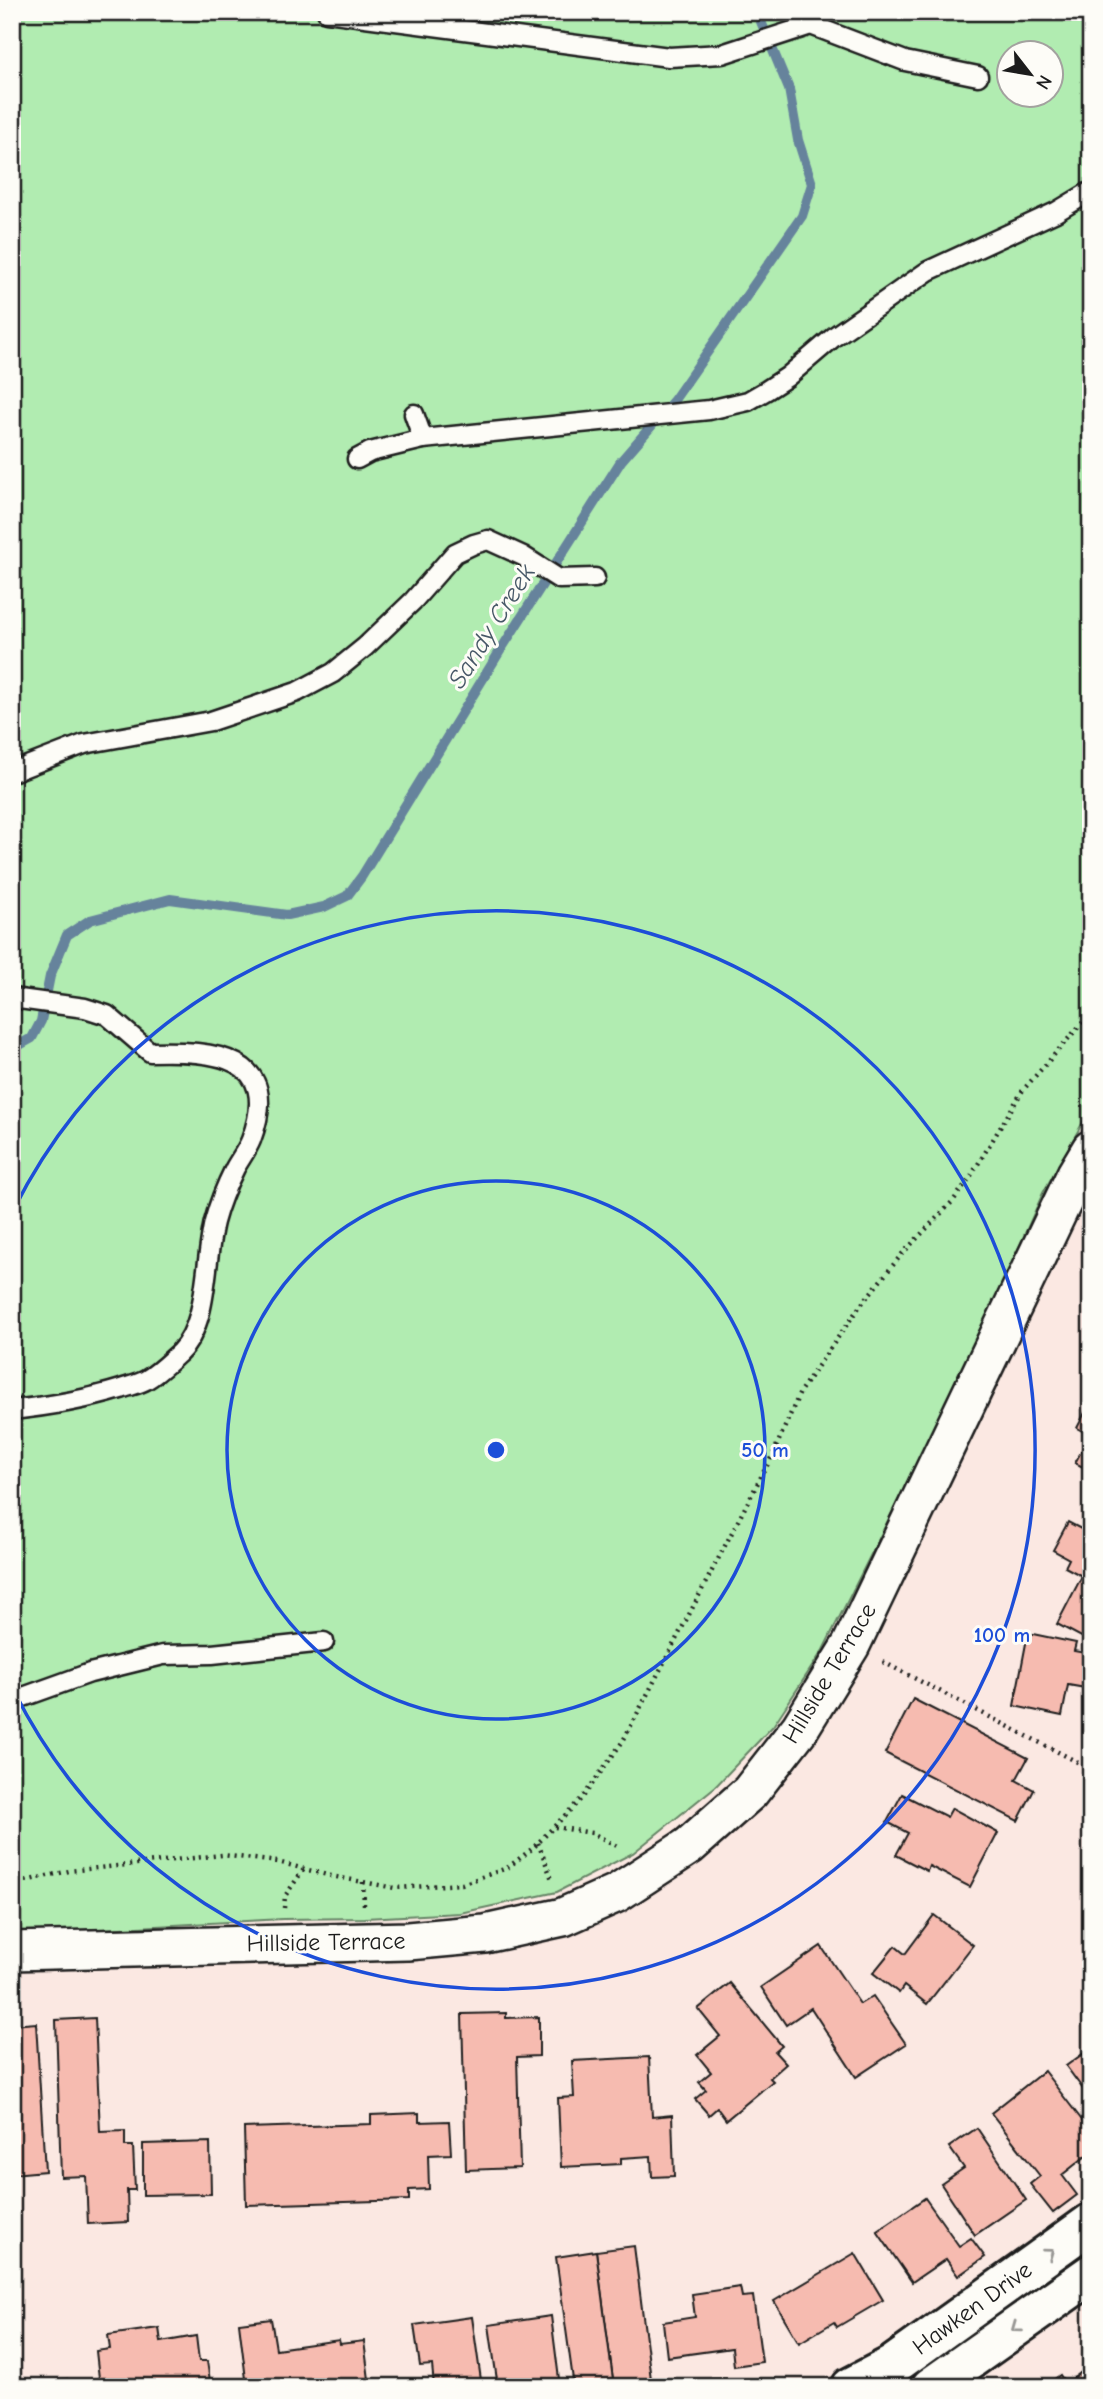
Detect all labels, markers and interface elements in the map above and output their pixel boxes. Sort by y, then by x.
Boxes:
north arrow [995,38,1064,108]
text: N [1031,71,1056,93]
water label: Sandy Creek [442,559,542,694]
centre of rings [484,1438,508,1462]
text: 50 m [741,1438,789,1462]
street label: Hillside Terrace [776,1598,882,1748]
text: 100 m [974,1623,1030,1647]
street label: Hillside Terrace [246,1927,406,1957]
one-way arrow [1041,2249,1054,2261]
street label: Hawken Drive [907,2255,1037,2361]
one-way arrow [1011,2320,1024,2332]

